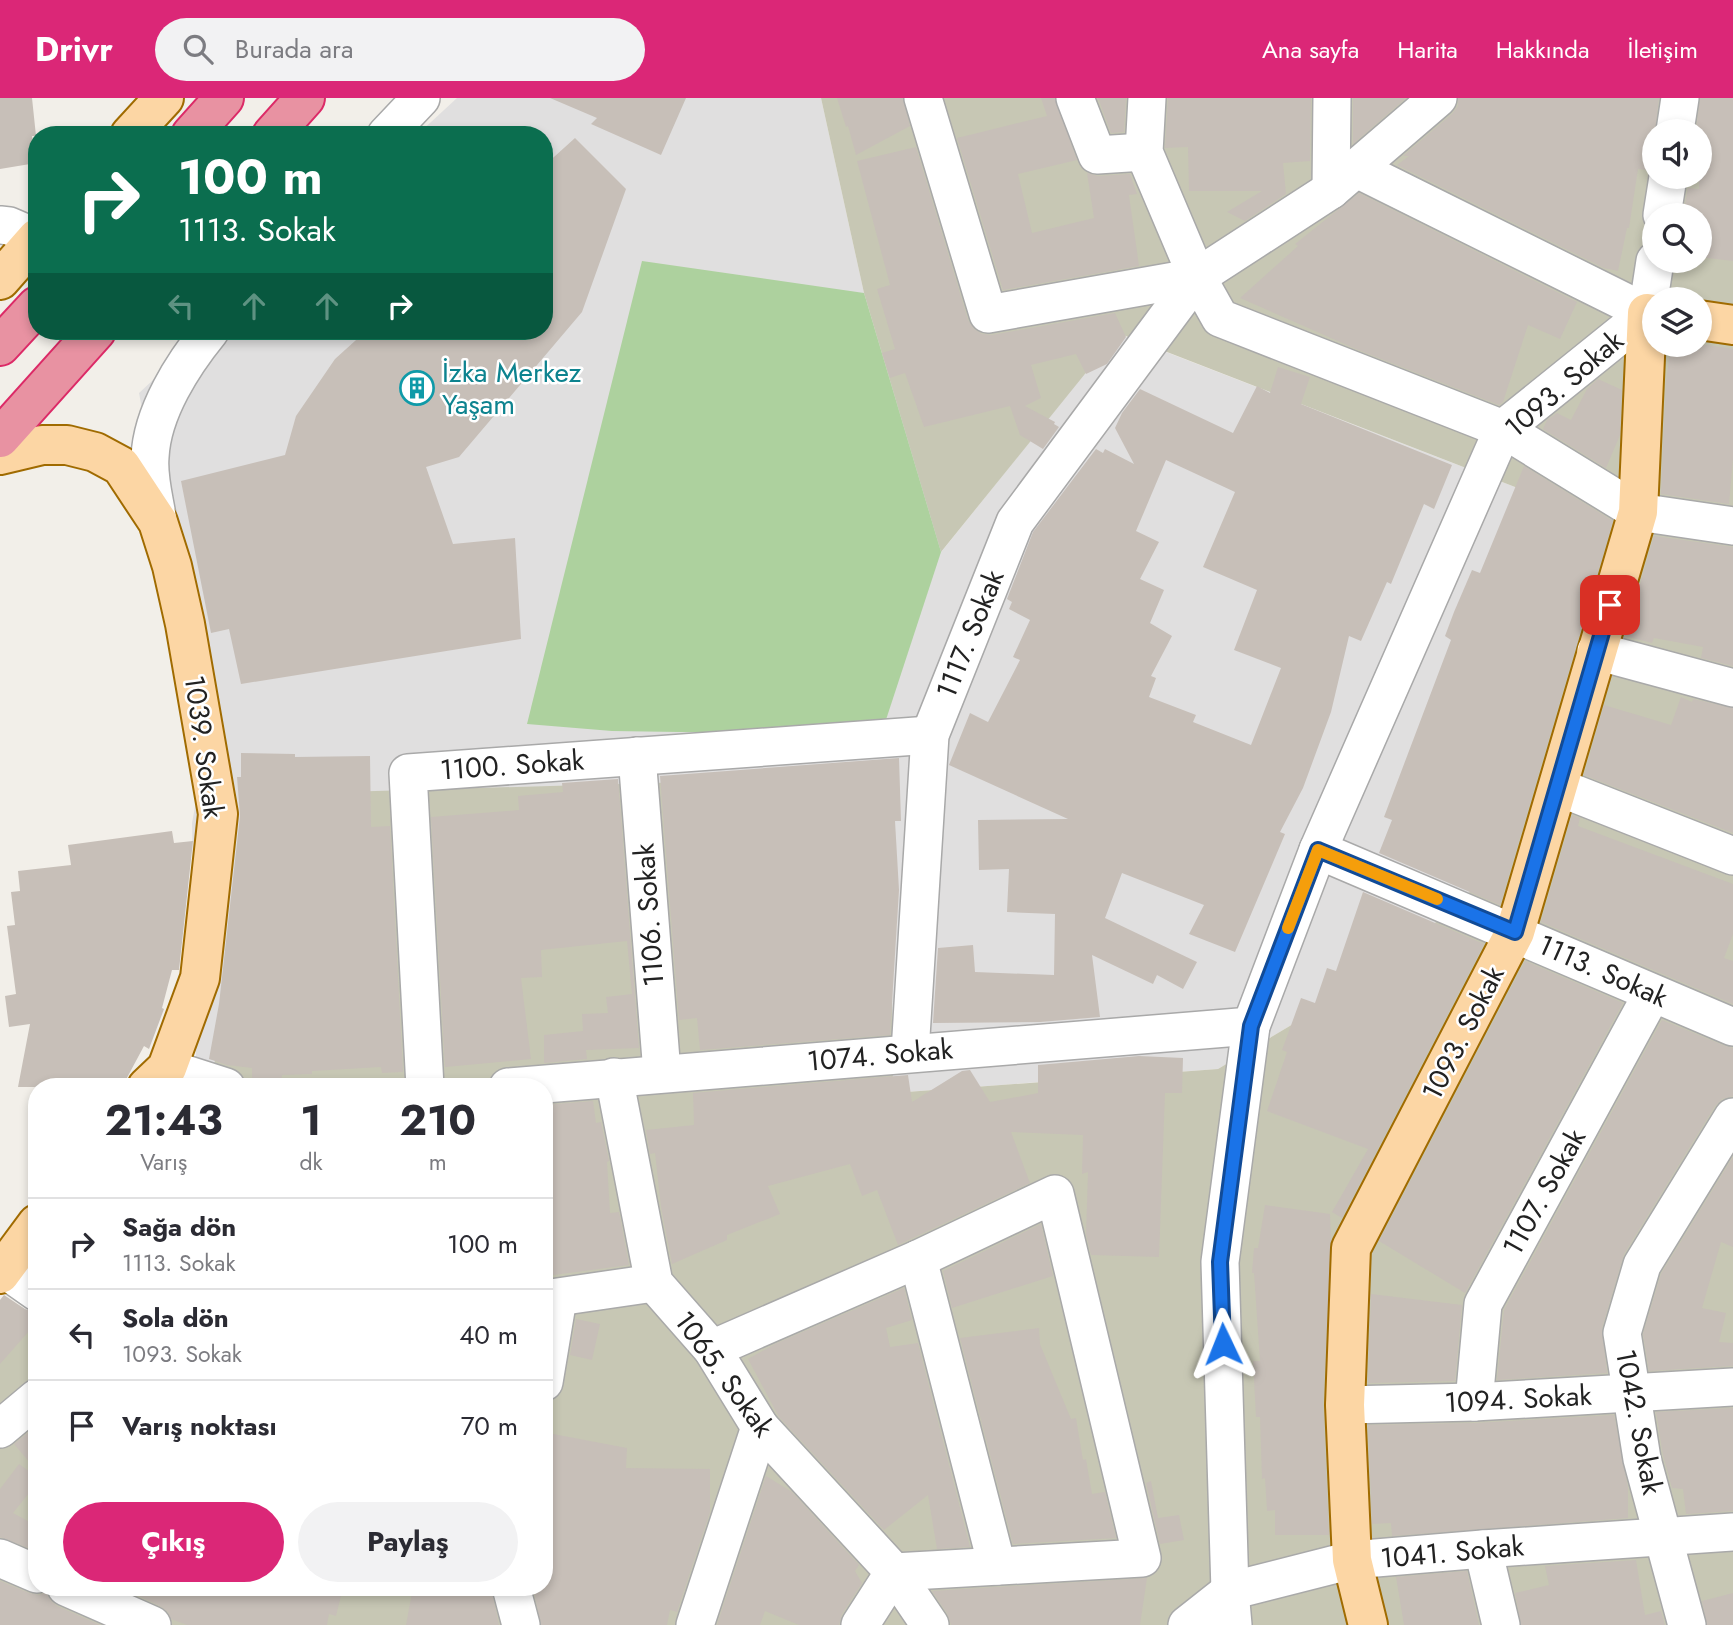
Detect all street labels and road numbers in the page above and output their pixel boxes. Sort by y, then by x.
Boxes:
street label: 1093. Sokak [1495,320,1633,447]
street label: 1117. Sokak [926,563,1015,704]
street label: 1039. Sokak [174,673,234,822]
street label: 1100. Sokak [439,739,586,790]
street label: 1106. Sokak [623,841,674,988]
street label: 1113. Sokak [1532,924,1675,1018]
street label: 1093. Sokak [1412,958,1515,1107]
street label: 1074. Sokak [806,1028,955,1082]
street label: 1107. Sokak [1492,1120,1596,1263]
street label: 1065. Sokak [664,1303,784,1446]
street label: 1042. Sokak [1605,1346,1673,1499]
street label: 1094. Sokak [1443,1375,1593,1423]
street label: 1041. Sokak [1379,1525,1526,1579]

